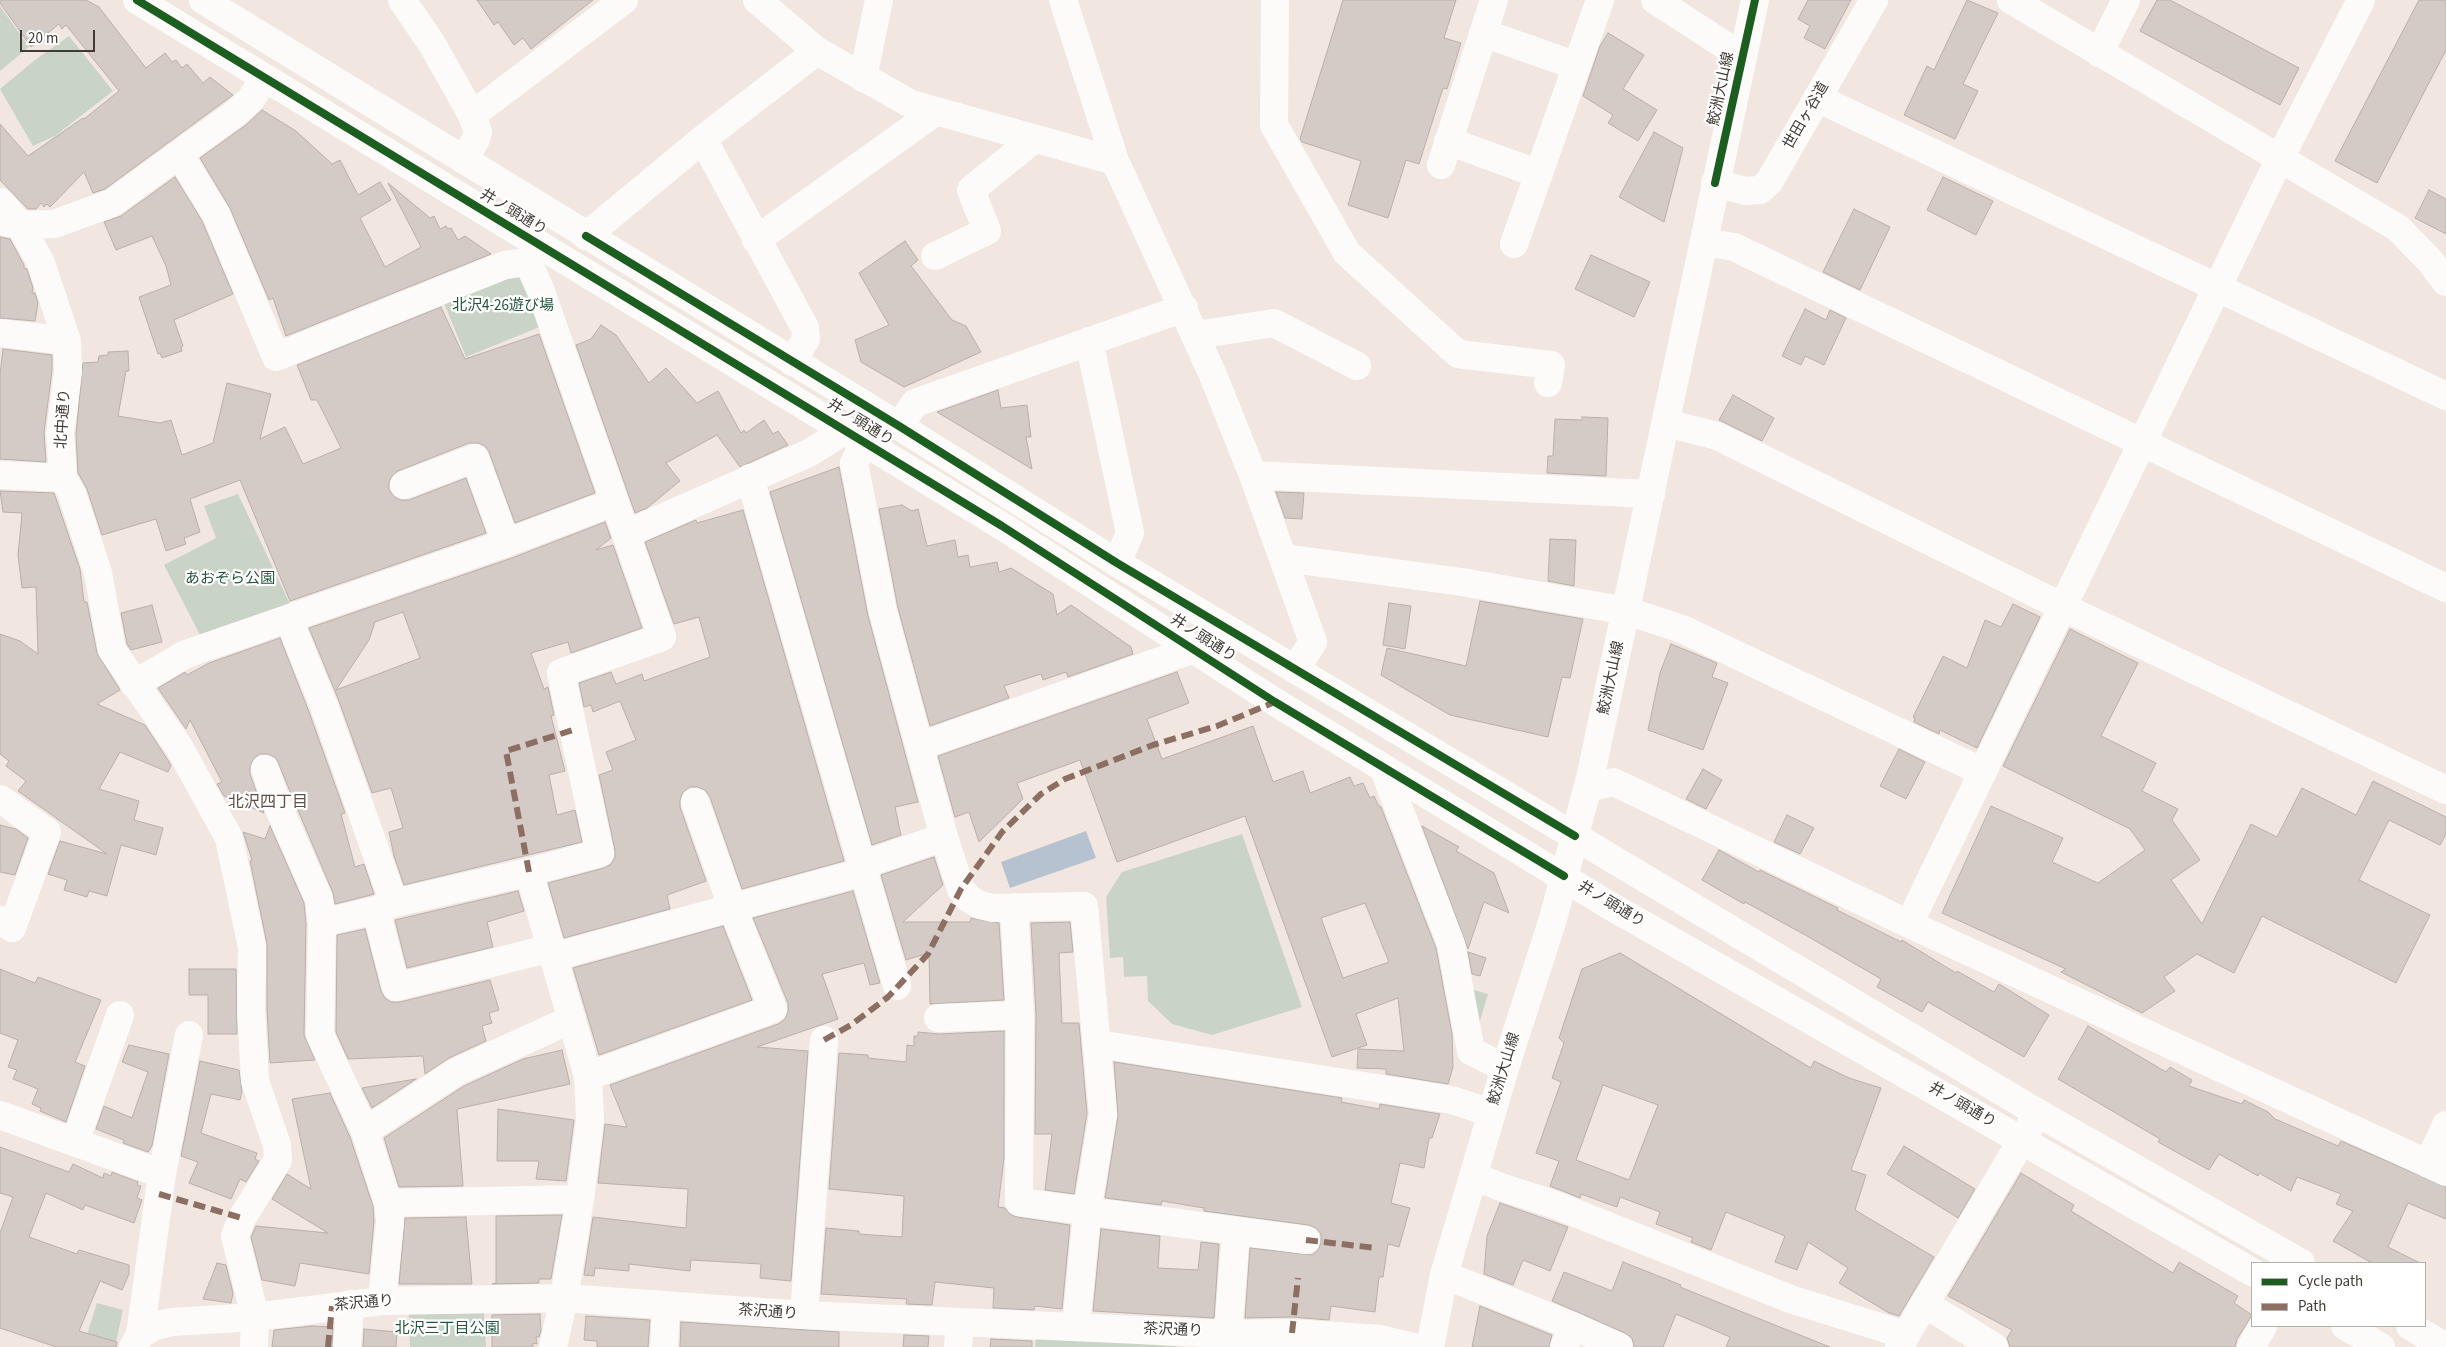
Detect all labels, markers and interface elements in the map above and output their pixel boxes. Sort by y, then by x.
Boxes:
scale bar [22,20,98,52]
text: 20 m [28,28,58,49]
street label: 鮫洲大山線 [1705,50,1739,128]
street label: 世田ヶ谷道 [1780,79,1834,153]
street label: 井ノ頭通り [476,186,550,240]
park label: 北沢4-26遊び場 [452,298,554,316]
street label: 北中通り [53,388,75,450]
street label: 井ノ頭通り [823,395,897,451]
park label: あおぞら公園 [185,571,275,589]
street label: 井ノ頭通り [1167,611,1239,667]
street label: 鮫洲大山線 [1595,639,1629,717]
district label: 北沢四丁目 [228,793,308,813]
street label: 井ノ頭通り [1574,878,1648,932]
street label: 鮫洲大山線 [1485,1031,1525,1107]
street label: 井ノ頭通り [1925,1079,1999,1133]
legend [2251,1262,2426,1327]
text: Cycle path [2298,1271,2363,1292]
street label: 茶沢通り [333,1292,395,1316]
text: Path [2298,1296,2326,1317]
street label: 茶沢通り [737,1302,799,1324]
park label: 北沢三丁目公園 [395,1321,499,1339]
street label: 茶沢通り [1143,1321,1203,1341]

